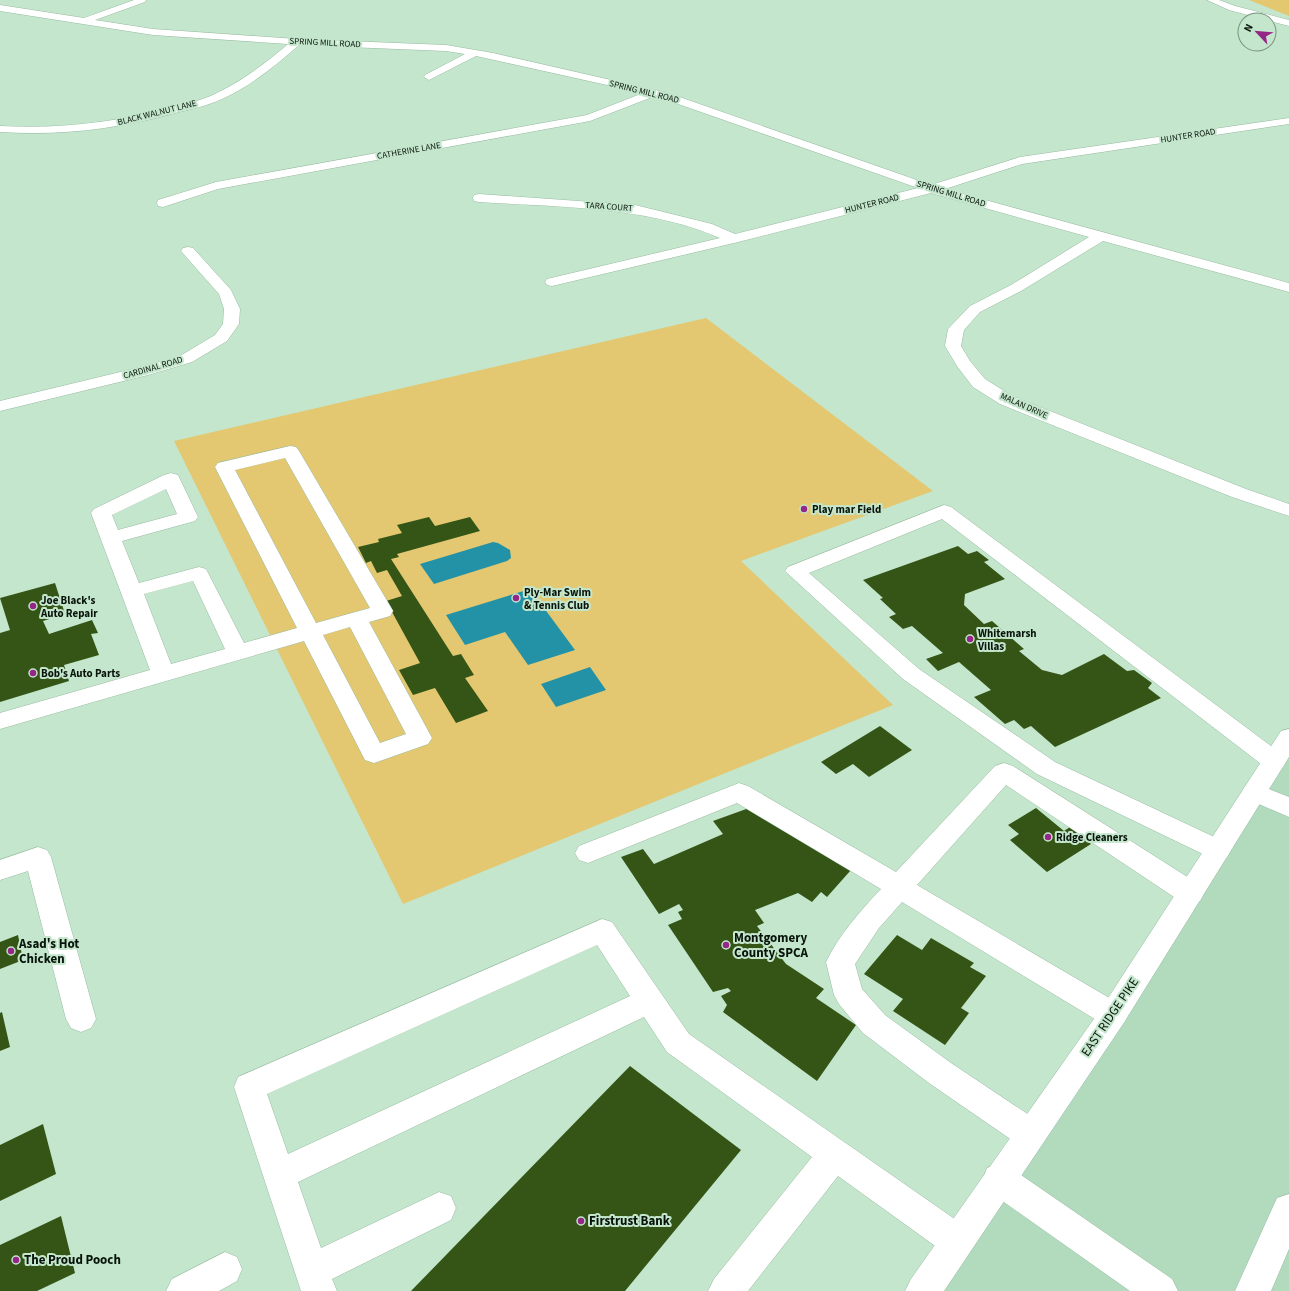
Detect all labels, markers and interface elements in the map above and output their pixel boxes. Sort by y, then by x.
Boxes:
north arrow [1237,12,1277,52]
text: N [1240,21,1257,34]
street label: SPRING MILL ROAD [289,35,361,51]
street label: SPRING MILL ROAD [608,77,681,107]
street label: BLACK WALNUT LANE [116,97,198,129]
street label: HUNTER ROAD [1160,125,1217,147]
street label: CATHERINE LANE [376,139,442,163]
street label: SPRING MILL ROAD [915,177,988,211]
street label: HUNTER ROAD [844,191,901,217]
street label: TARA COURT [585,199,633,215]
street label: CARDINAL ROAD [122,353,185,383]
street label: MALAN DRIVE [998,390,1050,422]
place label: Play mar Field [812,502,881,517]
marker: Play mar Field [799,504,809,514]
place label: Ply-Mar Swim & Tennis Club [524,585,591,613]
place label: Joe Black's Auto Repair [40,593,98,621]
marker: Ply-Mar Swim & Tennis Club [511,593,521,603]
marker: Joe Black's Auto Repair [28,601,38,611]
place label: Whitemarsh Villas [977,626,1037,654]
marker: Whitemarsh Villas [965,634,975,644]
place label: Bob's Auto Parts [41,666,120,681]
marker: Bob's Auto Parts [28,668,38,678]
place label: Ridge Cleaners [1056,830,1128,845]
marker: Ridge Cleaners [1043,832,1053,842]
place label: Montgomery County SPCA [734,929,808,962]
place label: Asad's Hot Chicken [18,935,79,968]
marker: Montgomery County SPCA [721,940,731,950]
marker: Asad's Hot Chicken [6,946,16,956]
street label: EAST RIDGE PIKE [1077,974,1143,1060]
place label: Firstrust Bank [589,1212,671,1230]
marker: Firstrust Bank [576,1216,586,1226]
place label: The Proud Pooch [24,1251,121,1269]
marker: The Proud Pooch [11,1255,21,1265]

